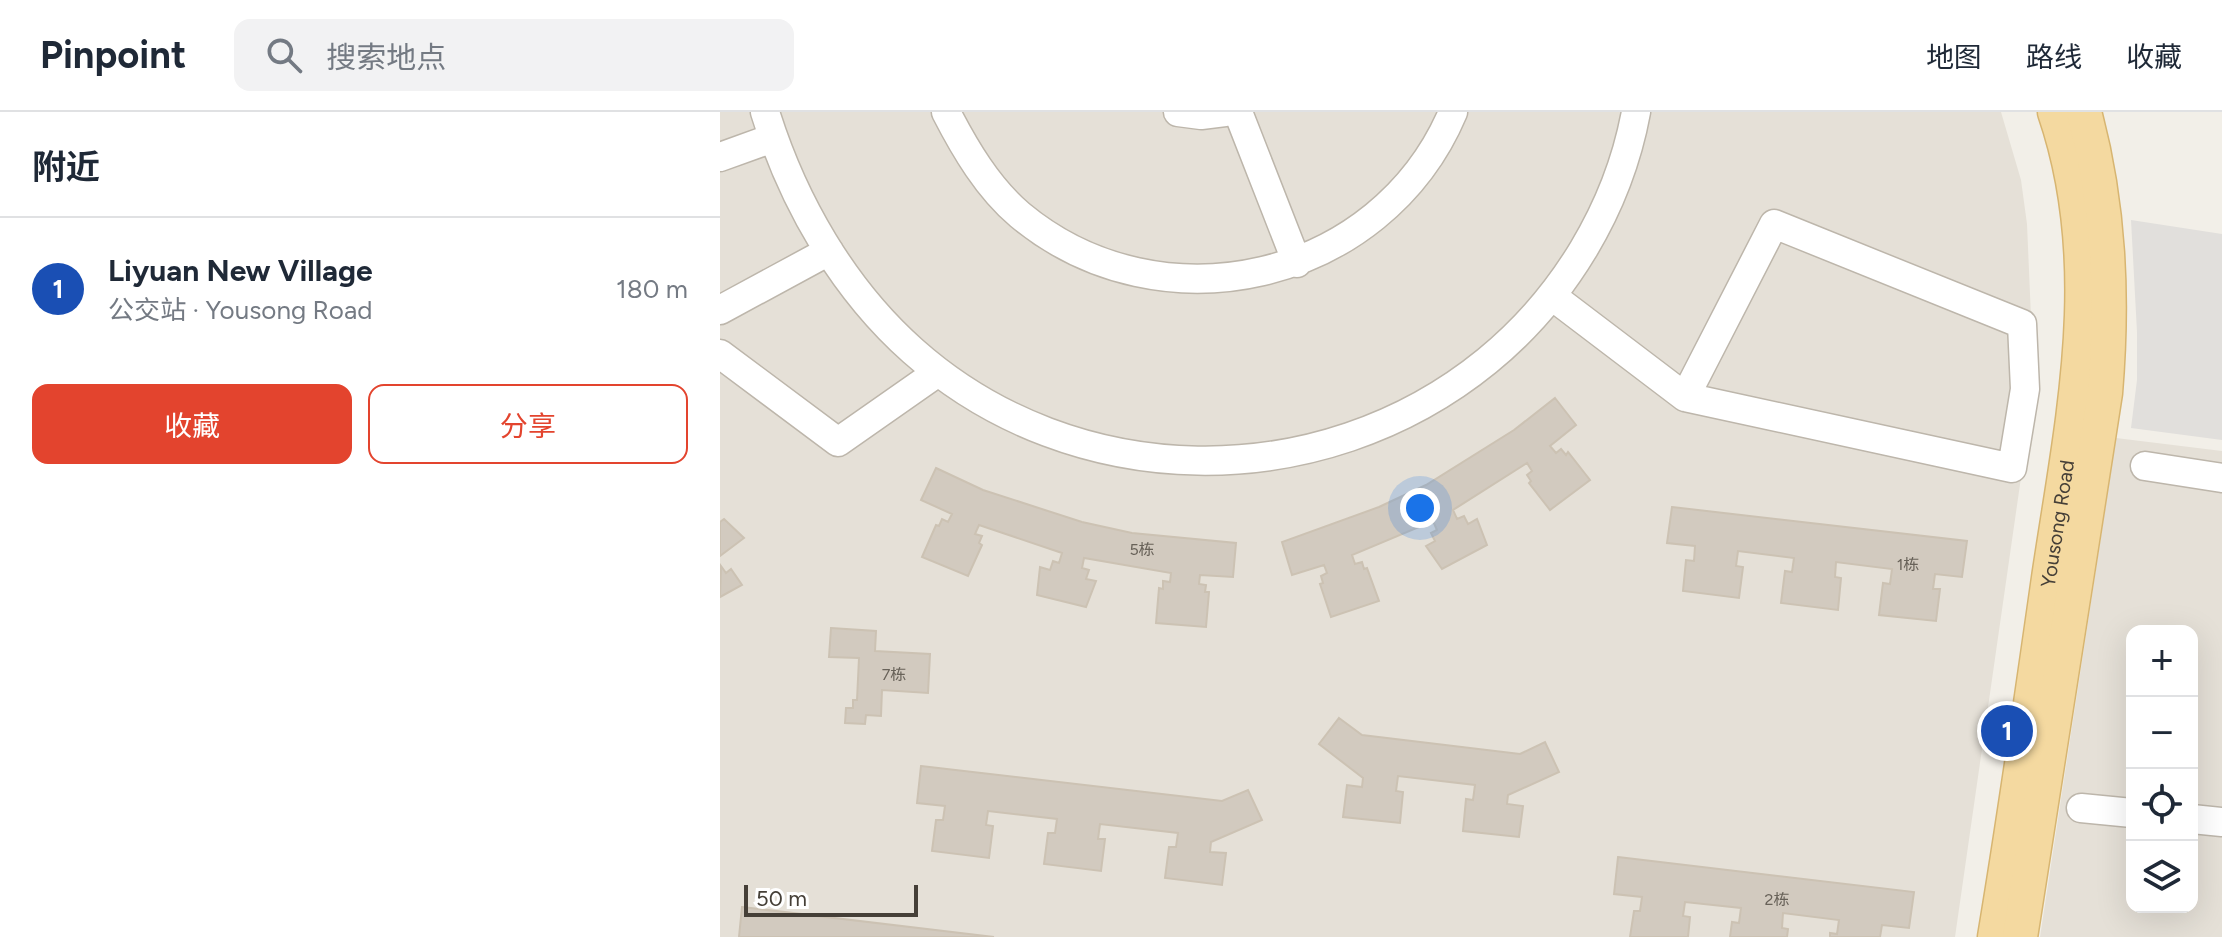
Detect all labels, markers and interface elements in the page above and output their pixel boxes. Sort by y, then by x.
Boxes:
search box [234,19,794,91]
text: Pinpoint [40,32,186,78]
icon: search [262,33,306,77]
text: 搜索地点 [326,39,446,76]
text: 地图 [1926,40,1982,74]
text: 路线 [2026,40,2082,74]
text: 收藏 [2126,40,2182,74]
text: 附近 [32,147,100,188]
text: Liyuan New Village [108,252,373,289]
text: 1 [53,273,63,305]
text: 180 m [616,273,688,305]
text: 公交站 · Yousong Road [108,294,372,326]
button: 收藏 [32,384,352,464]
button: 分享 [368,384,688,464]
street label: Yousong Road [2036,458,2079,589]
your location [1400,488,1440,528]
house number: 5栋 [1129,540,1155,559]
house number: 1栋 [1897,555,1919,574]
map controls [2126,625,2198,913]
button: + [2126,625,2198,697]
house number: 7栋 [882,665,906,684]
button: − [2126,697,2198,769]
pin: 1 [1981,701,2033,761]
button: locate [2126,769,2198,841]
button: layers [2126,841,2198,913]
scale bar [744,881,918,917]
text: 50 m [756,885,807,912]
house number: 2栋 [1765,890,1789,909]

